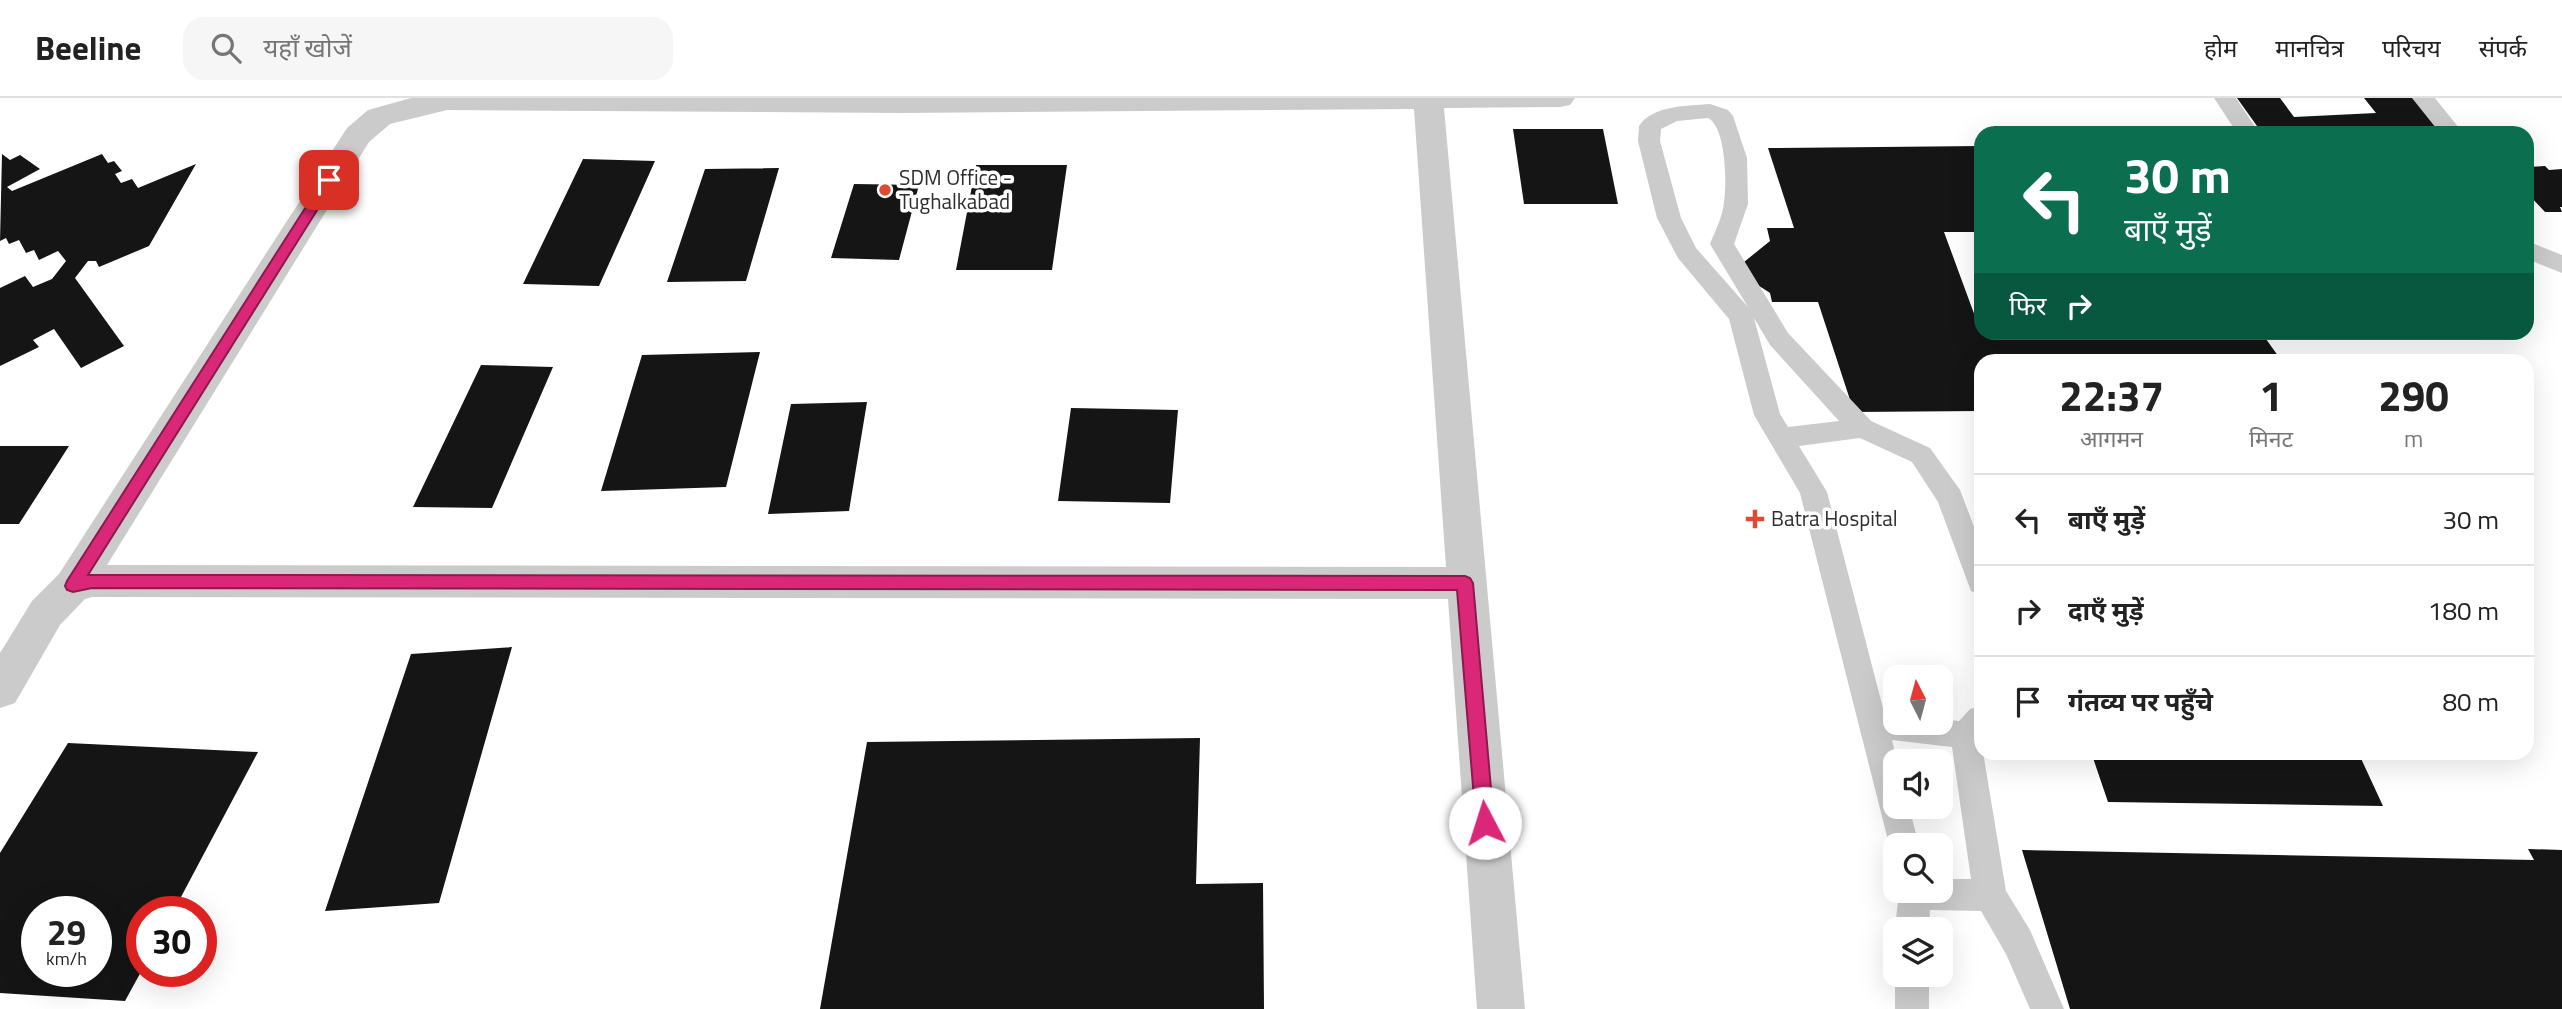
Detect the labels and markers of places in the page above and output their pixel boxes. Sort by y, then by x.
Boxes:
pin [299,150,359,210]
place label: SDM Office - Tughalkabad [899,161,1012,217]
marker: SDM Office - Tughalkabad [877,182,893,198]
place label: Batra Hospital [1771,502,1898,534]
marker: Batra Hospital [1745,509,1765,529]

